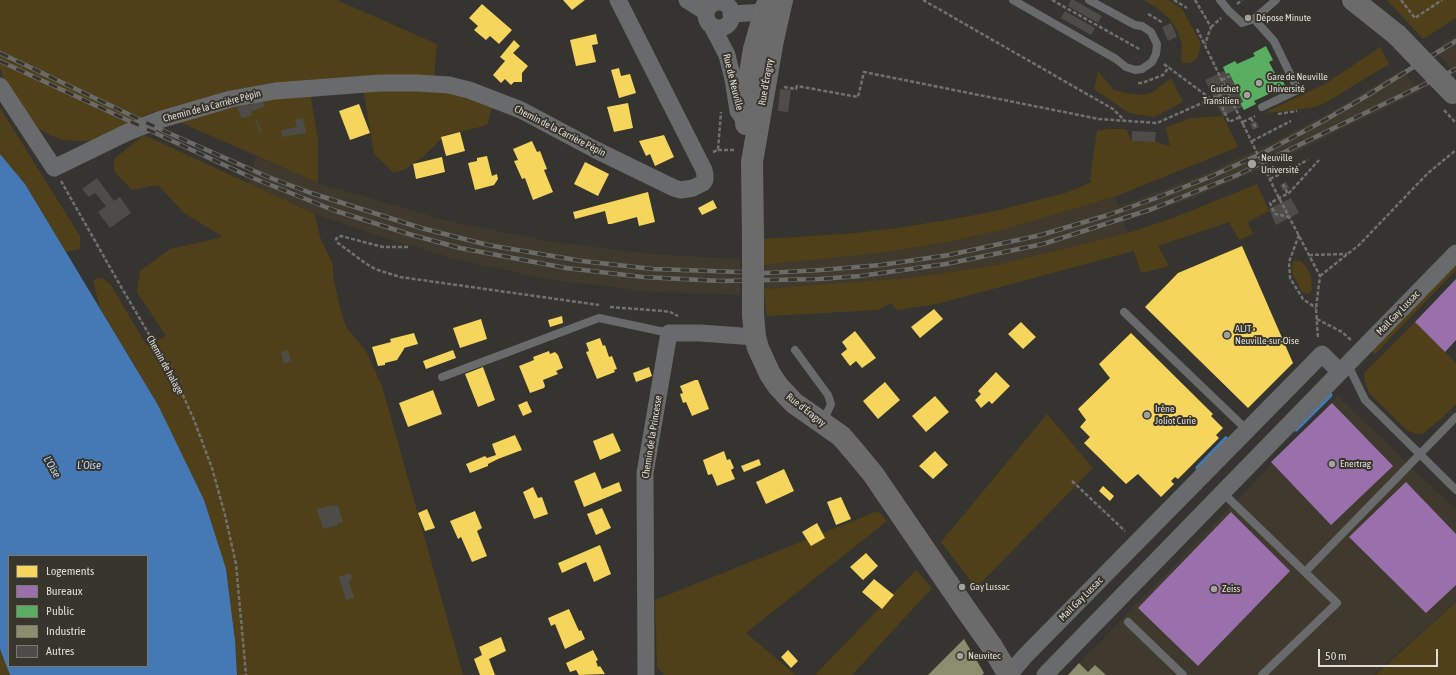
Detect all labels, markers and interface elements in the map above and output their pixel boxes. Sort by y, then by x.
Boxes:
place label: Dépose Minute [1256,12,1311,24]
marker: Dépose Minute [1243,13,1253,23]
street label: Rue de Neuville [720,52,746,112]
street label: Rue d'Éragny [756,58,776,106]
place label: Gare de Neuville Université [1267,71,1328,94]
marker: Gare de Neuville Université [1254,78,1264,88]
place label: Guichet Transilien [1203,83,1239,106]
street label: Chemin de la Carrière Pépin [162,87,262,125]
marker: Guichet Transilien [1242,90,1252,100]
street label: Chemin de la Carrière Pépin [512,103,608,159]
place label: Neuville Université [1261,152,1299,176]
marker: Neuville Université [1246,158,1258,170]
street label: Mail Gay Lussac [1374,288,1422,338]
place label: ALJT - Neuville-sur-Oise [1235,323,1299,346]
marker: ALJT - Neuville-sur-Oise [1222,330,1232,340]
street label: Chemin de halage [144,333,186,397]
street label: Rue d'Éragny [784,391,828,429]
street label: Chemin de la Princesse [640,395,664,479]
place label: Irène Joliot Curie [1155,403,1196,426]
marker: Irène Joliot Curie [1142,410,1152,420]
water label: L'Oise [40,454,64,480]
place label: Enertrag [1340,458,1371,470]
water label: L’Oise [77,459,101,473]
marker: Enertrag [1327,459,1337,469]
legend [8,555,148,667]
text: Logements [46,564,94,578]
street label: Mail Gay Lussac [1057,575,1105,623]
place label: Gay Lussac [970,581,1010,593]
marker: Gay Lussac [957,582,967,592]
place label: Zeiss [1222,583,1240,595]
text: Bureaux [46,584,83,598]
marker: Zeiss [1209,584,1219,594]
text: Public [46,604,74,618]
text: Industrie [46,624,86,638]
scale bar [1320,641,1440,667]
text: Autres [46,644,74,658]
text: 50 m [1325,649,1347,663]
place label: Neuvitec [968,650,1001,662]
marker: Neuvitec [955,651,965,661]

